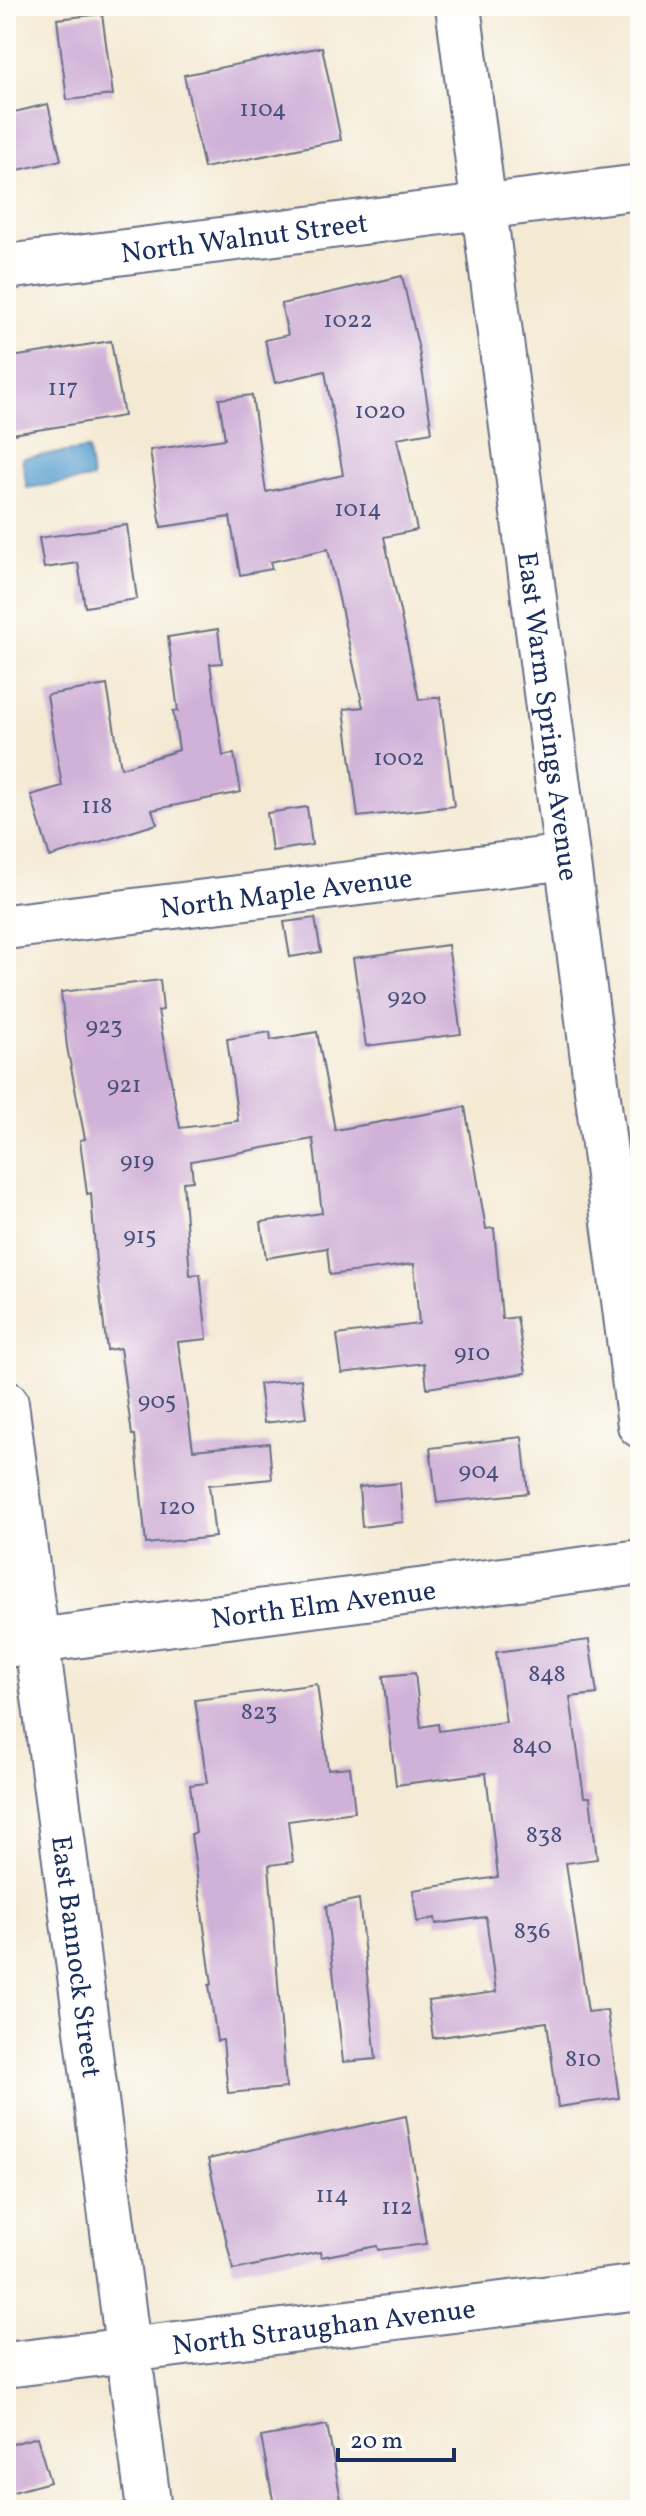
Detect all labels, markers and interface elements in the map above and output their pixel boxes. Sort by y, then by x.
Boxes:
house number: 1104 [240,93,286,127]
street label: North Walnut Street [119,205,370,274]
house number: 1022 [323,304,373,338]
house number: 117 [48,372,78,406]
house number: 1020 [355,395,405,429]
house number: 1014 [334,493,382,527]
street label: East Warm Springs Avenue [506,550,587,883]
house number: 1002 [373,742,425,776]
house number: 118 [82,790,112,824]
street label: North Maple Avenue [158,859,415,930]
house number: 920 [387,981,427,1015]
house number: 923 [86,1010,122,1044]
house number: 921 [107,1069,141,1103]
house number: 919 [120,1145,154,1179]
house number: 915 [123,1220,157,1254]
house number: 910 [454,1337,490,1371]
house number: 905 [138,1385,176,1419]
house number: 904 [458,1455,500,1489]
house number: 120 [159,1491,195,1525]
street label: North Elm Avenue [209,1572,439,1640]
house number: 848 [528,1658,566,1692]
house number: 823 [241,1696,277,1730]
house number: 840 [512,1730,552,1764]
house number: 838 [526,1819,562,1853]
street label: East Bannock Street [40,1833,110,2080]
house number: 836 [514,1915,550,1949]
house number: 810 [565,2043,601,2077]
house number: 114 [316,2179,348,2213]
house number: 112 [381,2191,413,2225]
street label: North Straughan Avenue [170,2290,478,2366]
scale bar [338,2412,454,2462]
text: 20 m [350,2425,403,2459]

